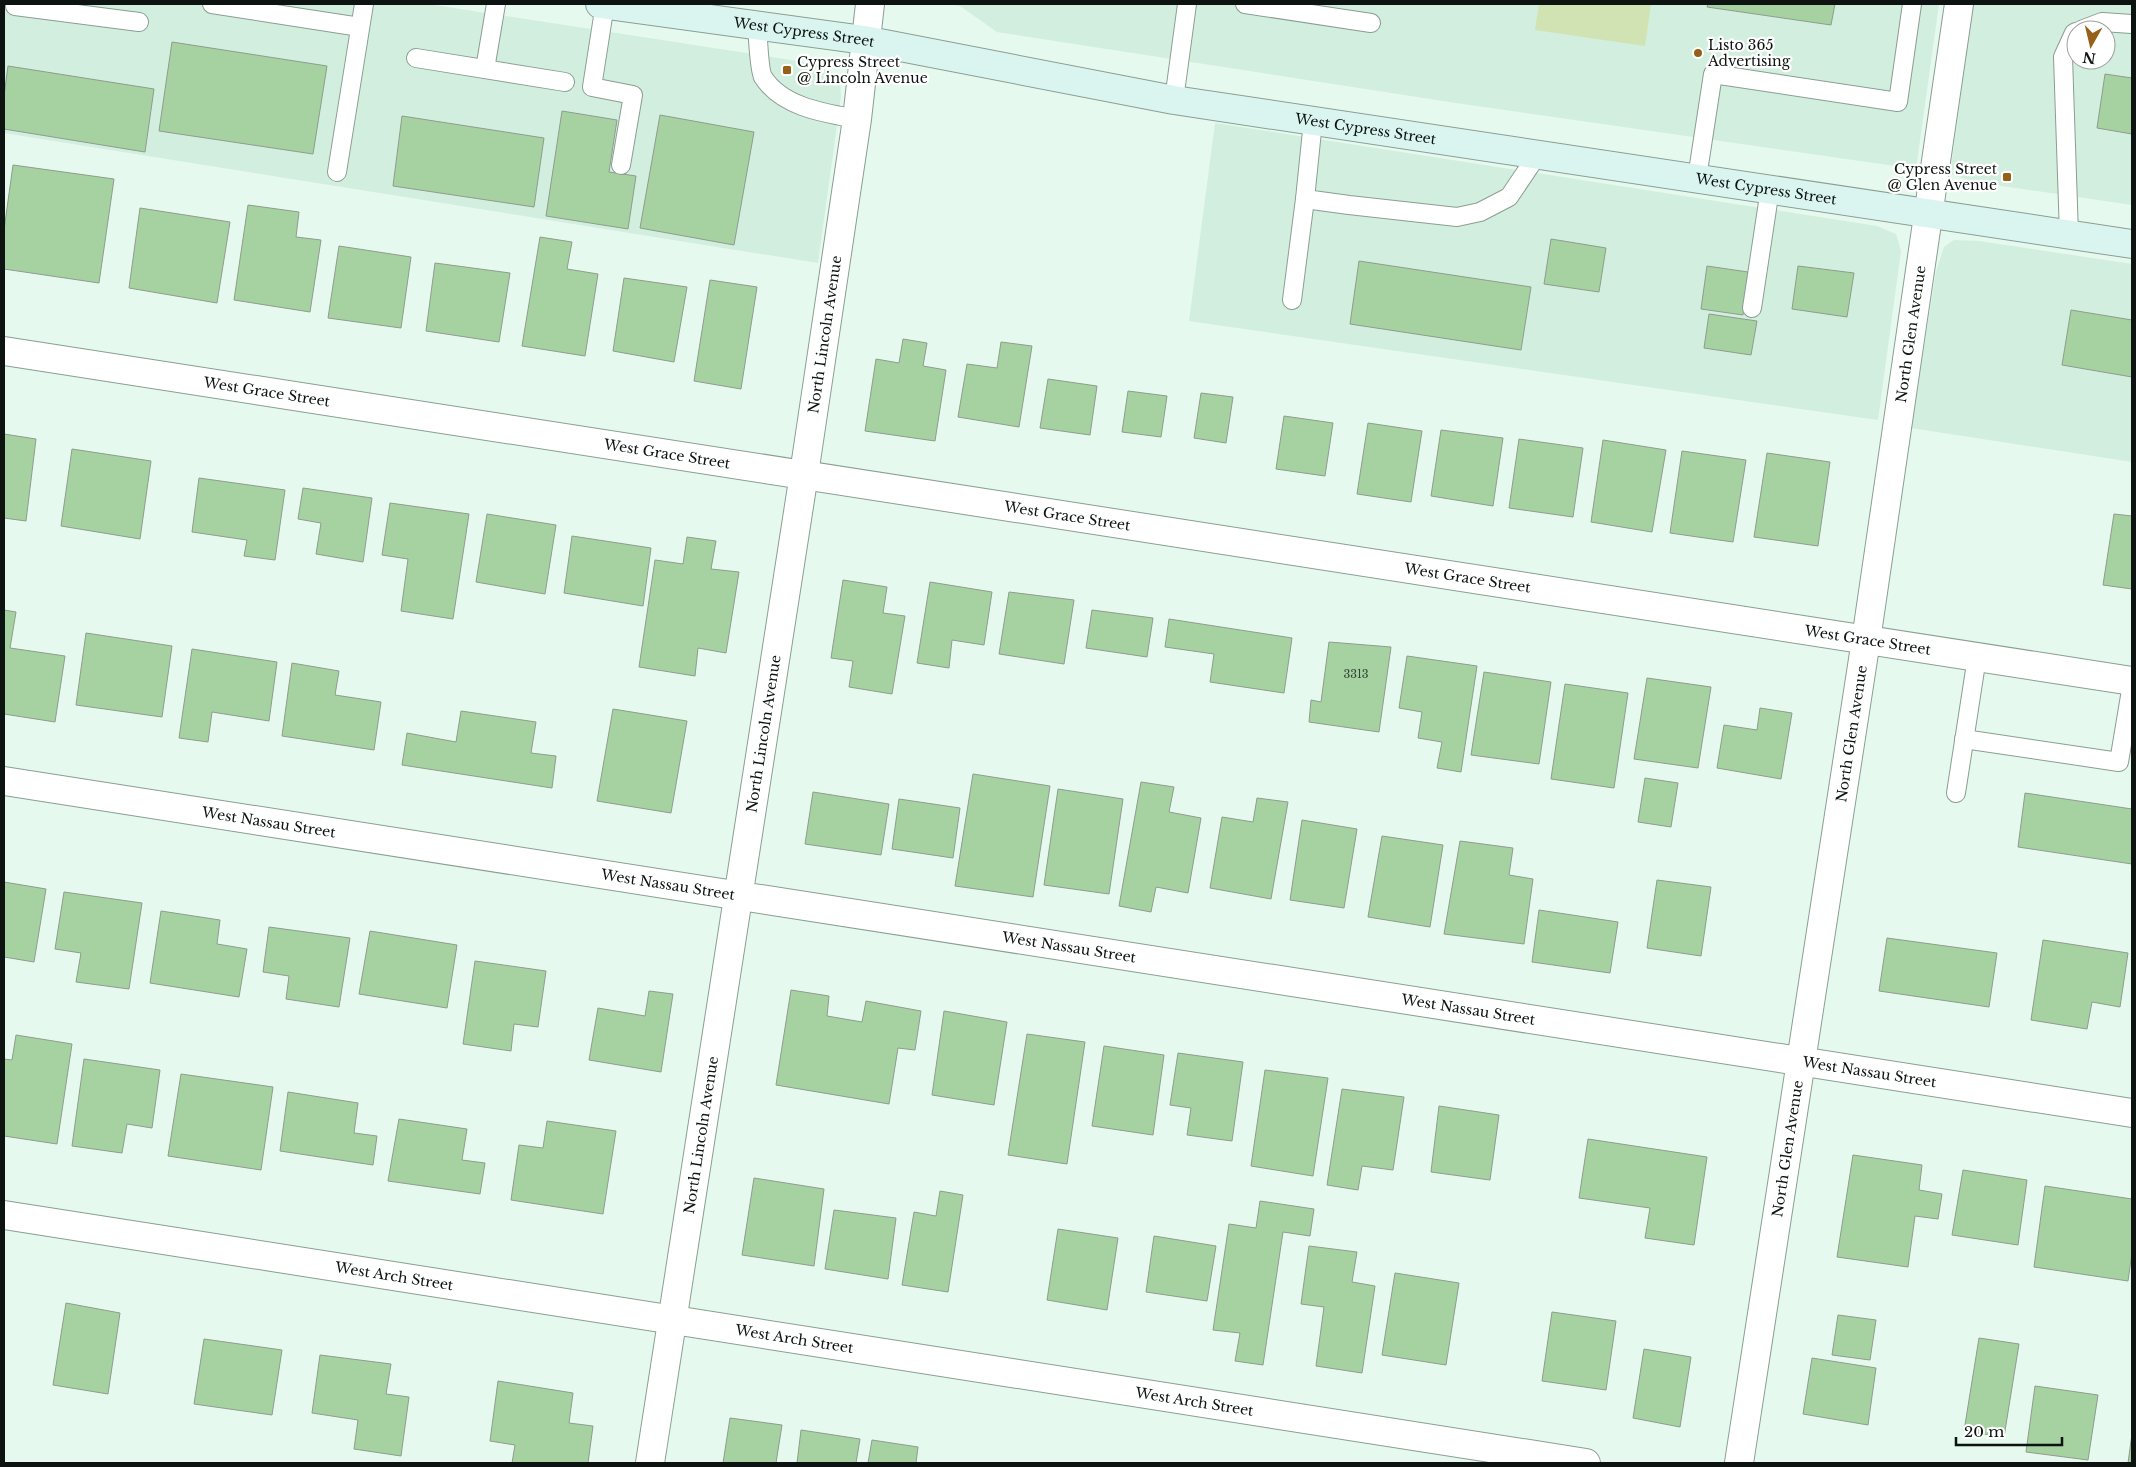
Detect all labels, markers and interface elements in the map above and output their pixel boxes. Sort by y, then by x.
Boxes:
street label: West Cypress Street [731,13,877,51]
north arrow [2066,20,2116,70]
place label: Listo 365 Advertising [1707,36,1791,70]
marker: Listo 365 Advertising [1692,47,1704,59]
text: N [2081,48,2097,68]
place label: Cypress Street @ Lincoln Avenue [797,53,928,87]
marker: Cypress Street @ Lincoln Avenue [781,64,793,76]
street label: West Cypress Street [1293,109,1438,148]
place label: Cypress Street @ Glen Avenue [1887,160,1998,194]
street label: West Cypress Street [1693,169,1839,209]
marker: Cypress Street @ Glen Avenue [2001,171,2013,183]
street label: North Lincoln Avenue [804,254,845,415]
street label: North Glen Avenue [1892,264,1930,404]
street label: West Grace Street [202,373,332,411]
street label: West Grace Street [602,435,732,473]
street label: West Grace Street [1002,497,1132,535]
street label: West Grace Street [1402,559,1533,597]
street label: West Grace Street [1802,621,1933,659]
street label: North Lincoln Avenue [742,654,785,814]
street label: North Glen Avenue [1832,664,1871,803]
house number: 3313 [1343,667,1369,681]
street label: West Nassau Street [200,803,338,842]
street label: West Nassau Street [599,865,737,904]
street label: West Nassau Street [1000,928,1138,967]
street label: West Nassau Street [1399,990,1537,1029]
street label: West Nassau Street [1800,1053,1938,1091]
street label: North Lincoln Avenue [680,1055,722,1215]
street label: North Glen Avenue [1768,1079,1807,1218]
street label: West Arch Street [333,1258,455,1294]
street label: West Arch Street [733,1321,855,1357]
street label: West Arch Street [1133,1383,1255,1420]
scale bar [1956,1414,2062,1446]
text: 20 m [1964,1422,2004,1441]

